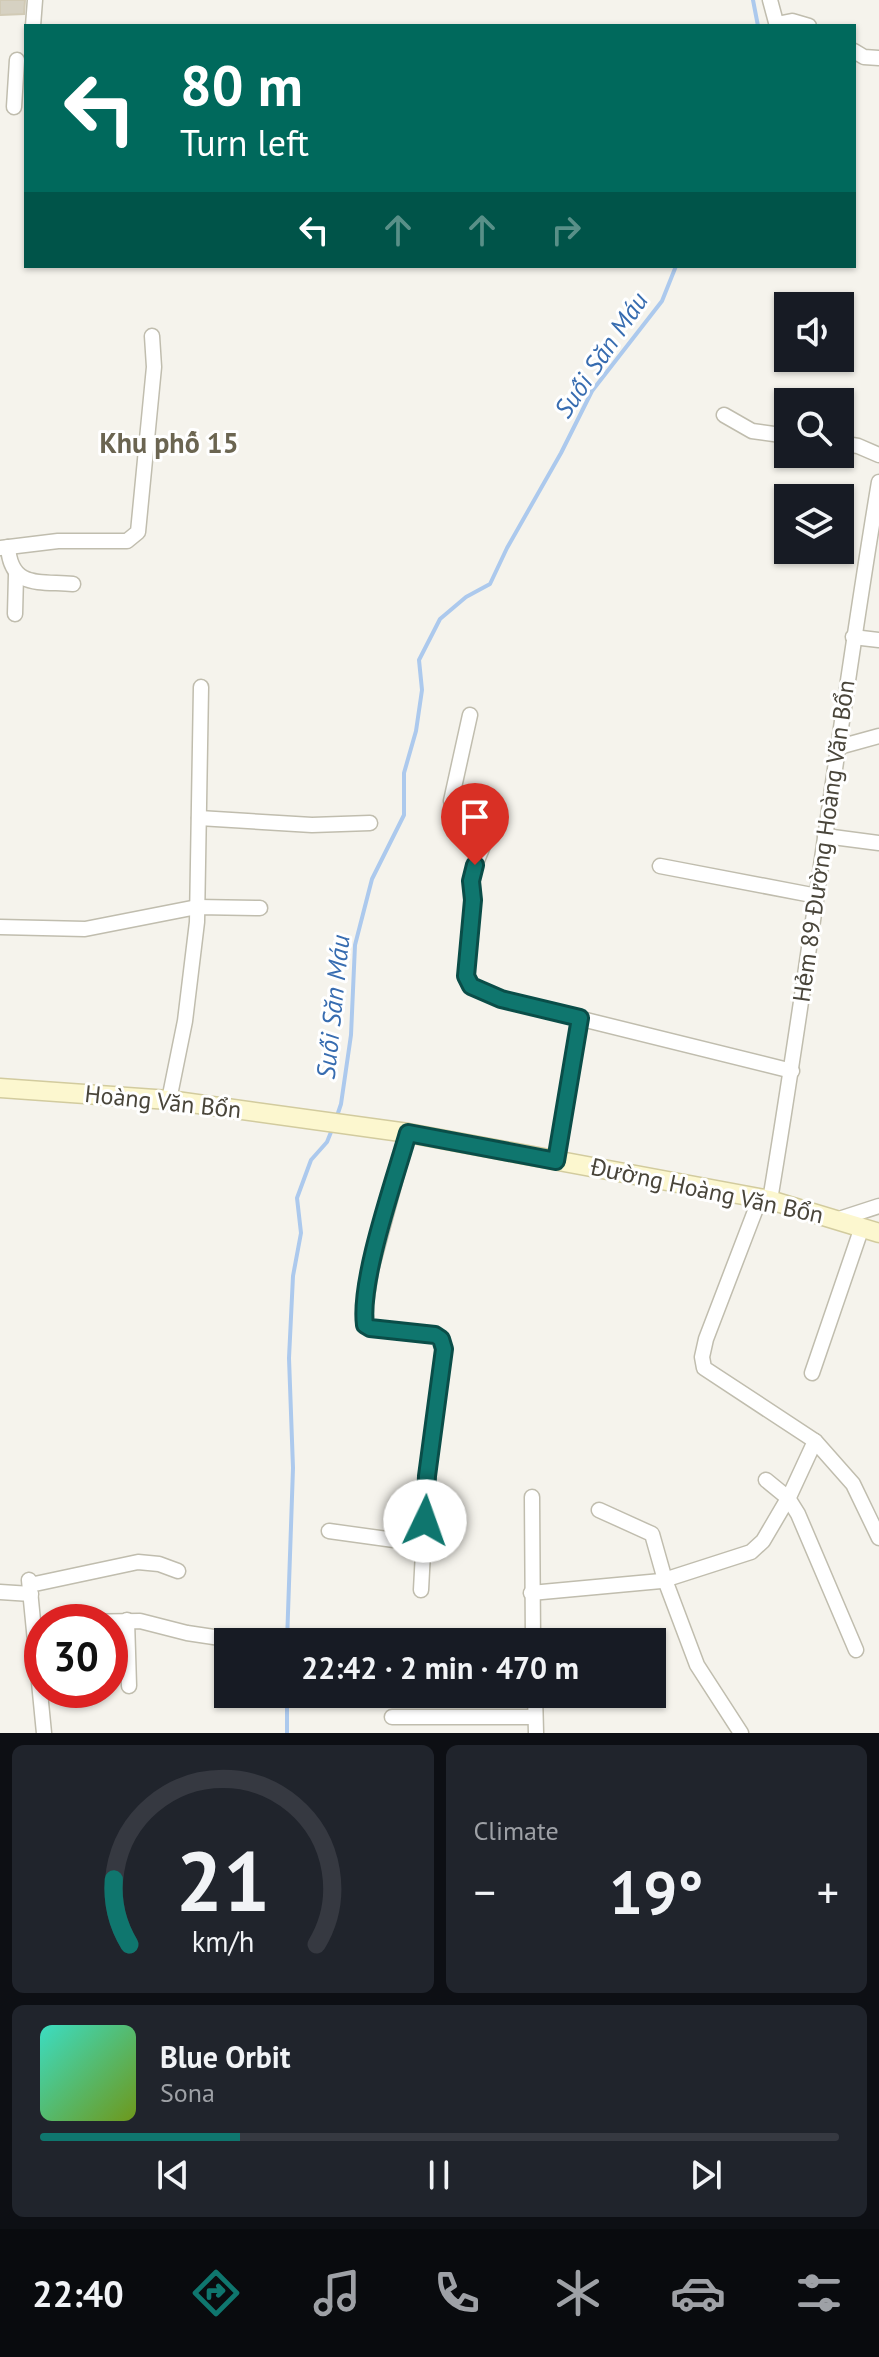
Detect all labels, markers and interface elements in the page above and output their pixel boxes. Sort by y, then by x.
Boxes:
text: 80 m [180,49,303,121]
icon: left [48,56,152,160]
text: Turn left [180,119,309,166]
icon: left [292,208,336,252]
icon: ahead [376,208,420,252]
icon: ahead [460,208,504,252]
icon: right [544,208,588,252]
water label: Suối Săn Máu [546,285,655,424]
map controls [774,292,854,564]
button: sound [774,292,854,372]
button: search [774,388,854,468]
district label: Khu phố 15 [99,424,239,461]
button: layers [774,484,854,564]
street label: Hẻm 89 Đường Hoàng Văn Bổn [786,678,861,1004]
pin [441,783,509,865]
icon: arrive [453,795,497,839]
water label: Suối Săn Máu [309,933,356,1081]
street label: Hoàng Văn Bổn [83,1078,243,1125]
street label: Đường Hoàng Văn Bổn [587,1150,826,1230]
position arrow [383,1479,467,1563]
speed limit sign: 30 [24,1604,128,1708]
text: 22:42 · 2 min · 470 m [301,1648,579,1687]
text: Climate [474,1814,559,1847]
text: 21 [176,1826,270,1934]
text: 19° [609,1853,703,1931]
text: − [474,1863,496,1920]
text: + [817,1863,839,1920]
text: km/h [191,1923,254,1960]
text: Blue Orbit [160,2037,290,2076]
text: Sona [160,2076,215,2109]
icon: previous [151,2153,195,2197]
icon: pause [417,2153,461,2197]
icon: next [684,2153,728,2197]
icon: directions [188,2265,244,2321]
icon: music [309,2265,365,2321]
icon: phone [429,2265,485,2321]
icon: climate [550,2265,606,2321]
icon: car [670,2265,726,2321]
icon: filters [791,2265,847,2321]
text: 22:40 [32,2270,124,2317]

